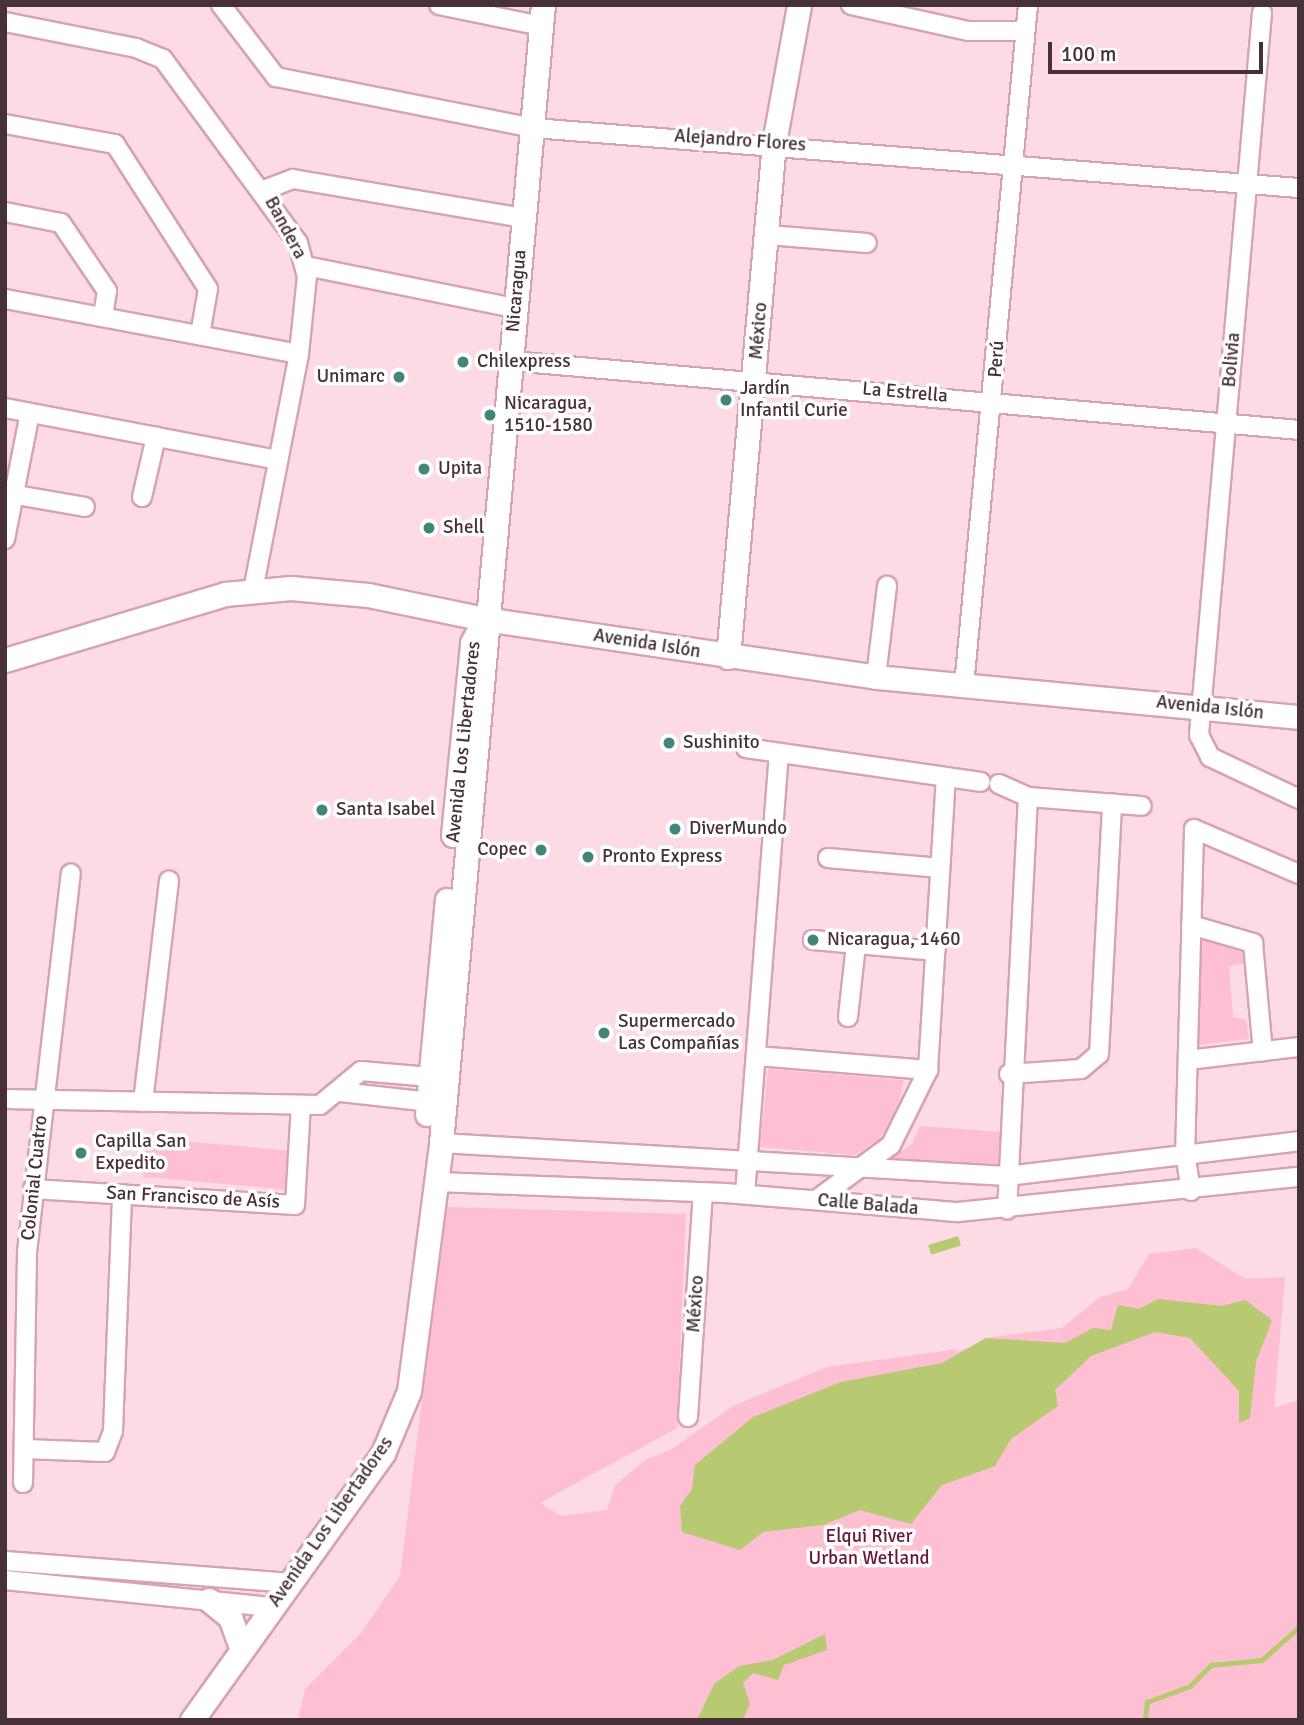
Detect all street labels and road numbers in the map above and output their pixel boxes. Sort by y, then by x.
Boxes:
street label: Alejandro Flores [673,125,807,157]
street label: Bandera [259,193,311,263]
street label: Nicaragua [502,249,532,333]
street label: México [745,301,773,361]
street label: Bolivia [1218,332,1246,388]
street label: Perú [984,340,1010,378]
street label: La Estrella [861,378,949,408]
street label: Avenida Islón [592,624,702,664]
street label: Avenida Los Libertadores [442,640,486,844]
street label: Avenida Islón [1155,691,1265,725]
street label: Colonial Cuatro [17,1114,53,1242]
street label: San Francisco de Asís [106,1182,280,1214]
street label: Calle Balada [816,1189,920,1221]
street label: México [683,1275,709,1333]
street label: Avenida Los Libertadores [264,1432,398,1612]

